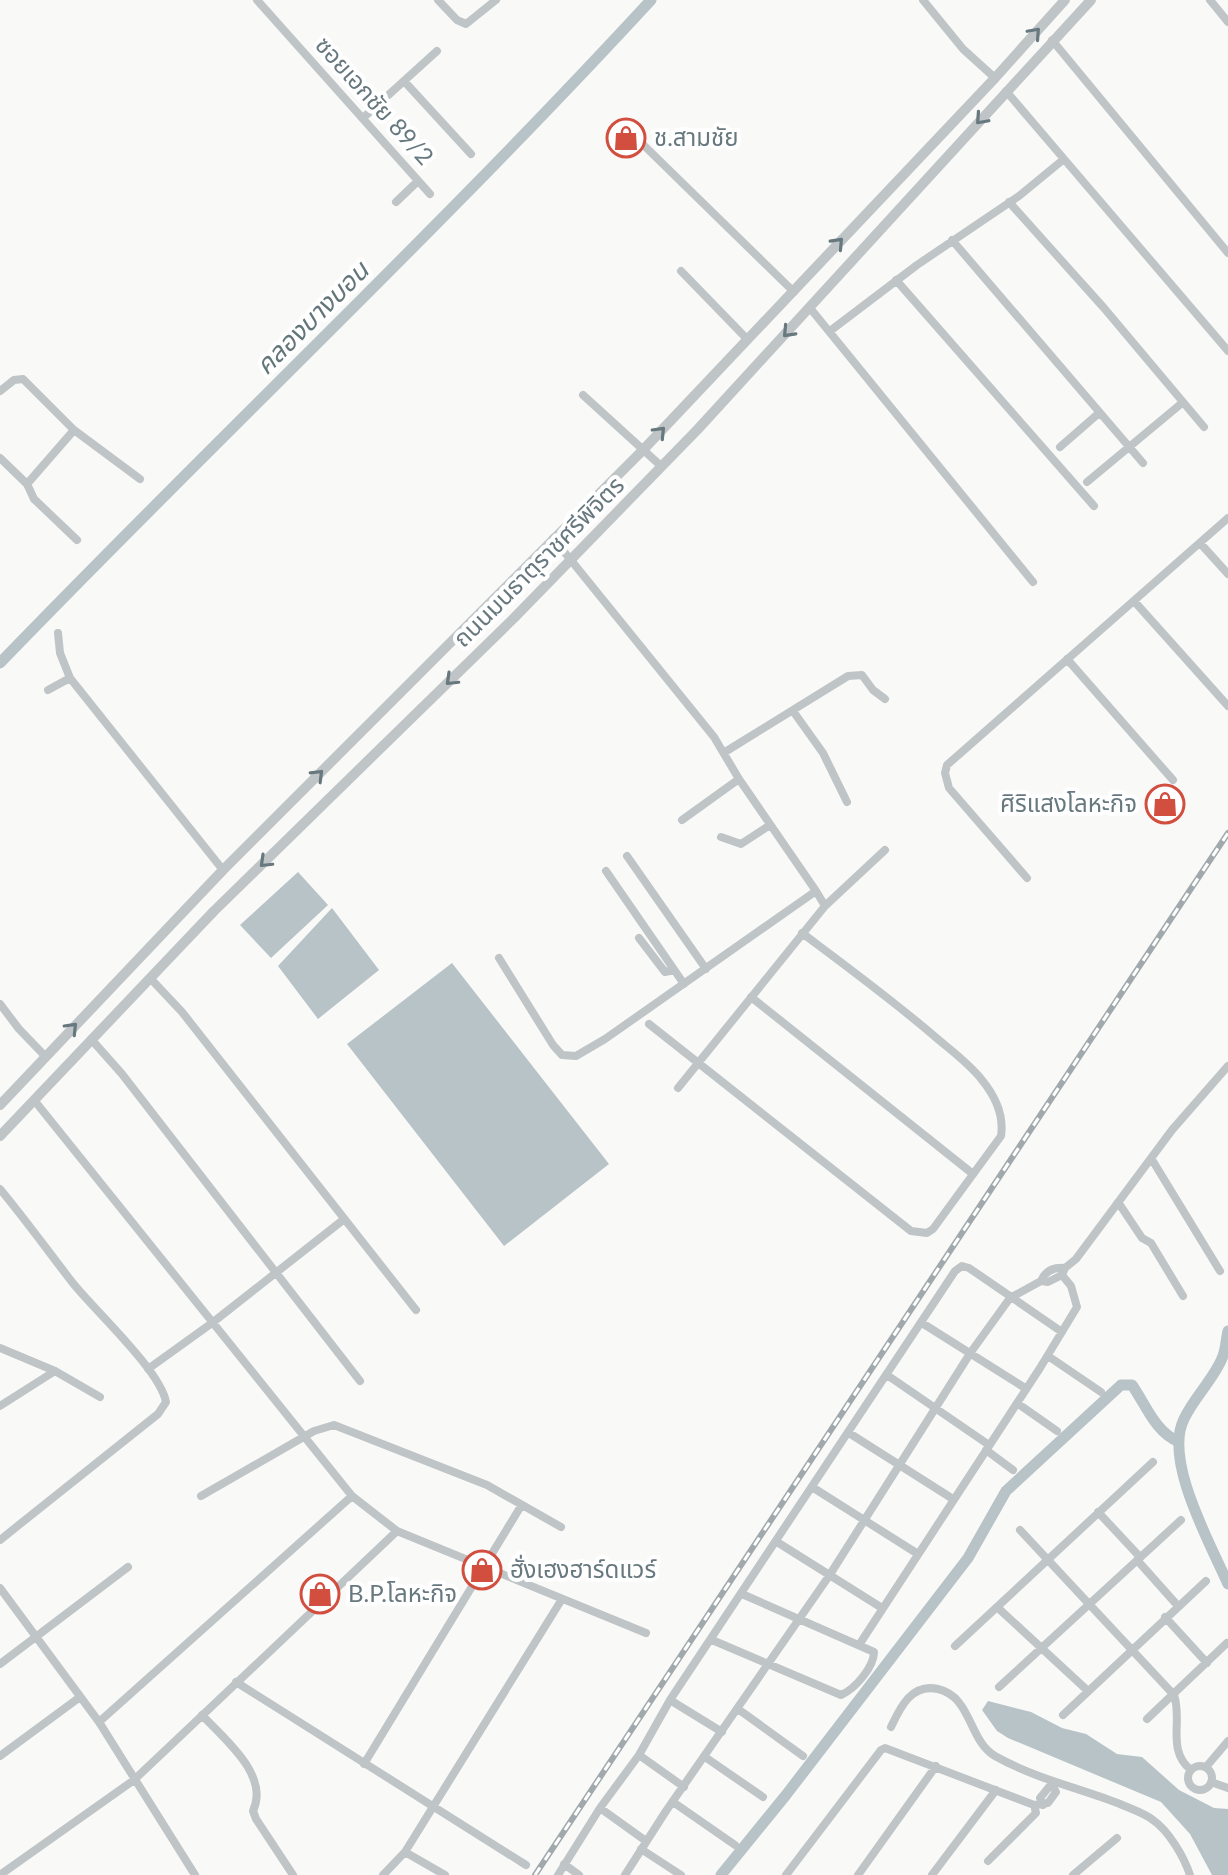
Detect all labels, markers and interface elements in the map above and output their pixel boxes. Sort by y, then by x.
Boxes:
one-way arrow [1026,28,1040,43]
street label: ซอยเอกชัย 89/2 [310,30,440,170]
one-way arrow [976,109,990,124]
shop icon: ช.สามชัย [605,117,647,159]
place label: ช.สามชัย [654,122,739,151]
one-way arrow [829,238,843,253]
water label: คลองบางบอน [248,253,376,380]
one-way arrow [783,323,797,338]
one-way arrow [651,427,665,442]
street label: ถนนมนธาตุราชศรีพิจิตร [447,470,631,654]
one-way arrow [446,671,460,685]
one-way arrow [309,770,323,784]
shop icon: ศิริแสงโลหะกิจ [1144,783,1186,825]
place label: ศิริแสงโลหะกิจ [1000,788,1137,817]
one-way arrow [260,852,274,867]
one-way arrow [63,1023,77,1037]
shop icon: ฮั่งเฮงฮาร์ดแวร์ [461,1549,503,1591]
place label: ฮั่งเฮงฮาร์ดแวร์ [510,1554,657,1583]
shop icon: B.P.โลหะกิจ [299,1573,341,1615]
place label: B.P.โลหะกิจ [348,1578,457,1607]

